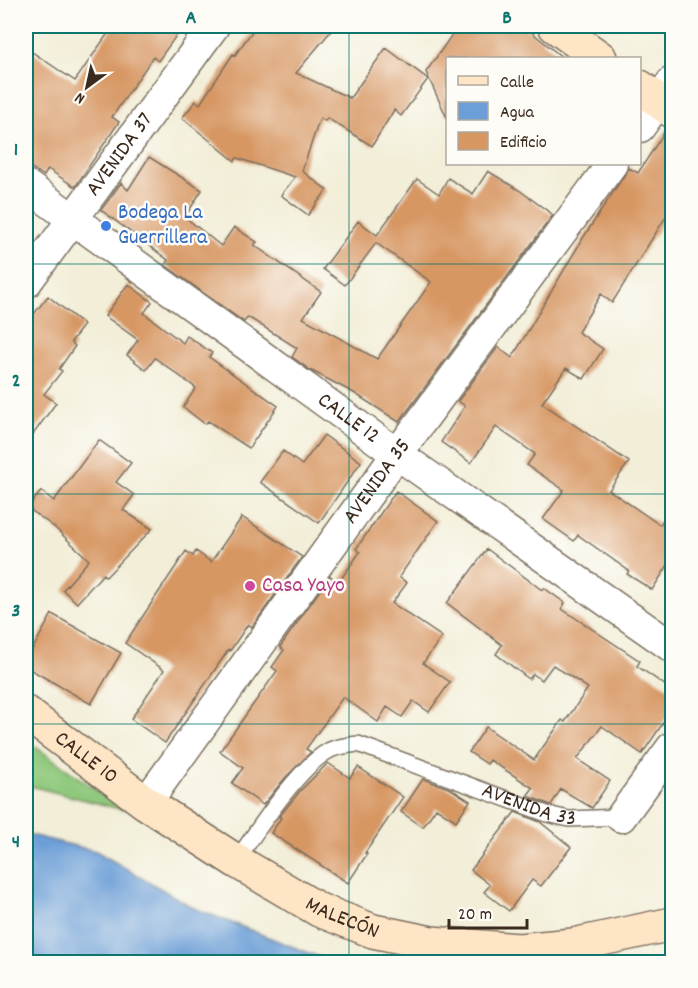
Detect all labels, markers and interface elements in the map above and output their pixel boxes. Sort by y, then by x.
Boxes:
text: A [186,5,197,33]
text: B [502,5,512,33]
north arrow [57,57,117,117]
legend [446,57,641,165]
text: Calle [500,71,534,96]
text: N [71,86,90,109]
text: Agua [500,101,534,126]
street label: AVENIDA 37 [79,106,161,203]
text: Edificio [500,131,547,156]
text: 1 [14,137,18,165]
place label: Bodega La Guerrillera [118,198,208,254]
marker: Bodega La Guerrillera [99,219,113,233]
text: 2 [12,368,20,396]
street label: CALLE 12 [311,385,386,452]
street label: AVENIDA 35 [336,432,419,531]
place label: Casa Yayo [262,571,345,602]
marker: Casa Yayo [243,579,257,593]
text: 3 [12,598,20,626]
street label: CALLE 10 [48,724,124,792]
street label: AVENIDA 33 [477,776,576,835]
text: 4 [12,829,20,857]
street label: MALECÓN [299,889,384,947]
scale bar [449,892,527,930]
text: 20 m [458,903,492,928]

